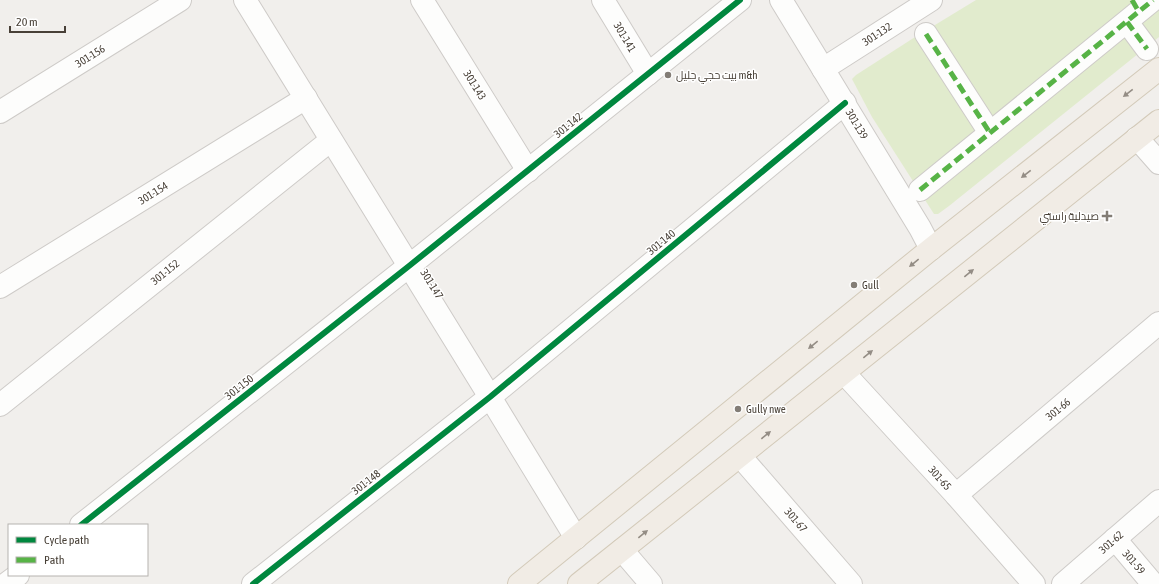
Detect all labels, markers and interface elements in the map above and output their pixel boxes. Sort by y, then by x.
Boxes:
scale bar [10,8,65,34]
text: 20 m [16,15,38,29]
street label: 301-141 [611,20,639,54]
street label: 301-132 [860,20,894,48]
street label: 301-156 [73,42,107,70]
street label: 301-143 [461,68,489,102]
place label: بيت حجي جليل m&h [676,69,758,84]
marker: بيت حجي جليل m&h [663,70,673,80]
one-way arrow [1123,89,1134,97]
street label: 301-139 [843,107,871,141]
street label: 301-142 [552,110,584,140]
one-way arrow [1021,169,1032,178]
street label: 301-154 [136,179,170,207]
place label: صيدلية راستي [1040,210,1099,225]
marker: صيدلية راستي [1102,211,1112,221]
street label: 301-140 [645,227,677,257]
street label: 301-152 [149,257,181,287]
one-way arrow [908,259,919,268]
street label: 301-147 [418,267,446,301]
one-way arrow [964,268,975,277]
place label: Gull [862,279,879,291]
marker: Gull [849,280,859,290]
one-way arrow [807,341,818,350]
one-way arrow [862,349,873,358]
street label: 301-150 [222,372,256,402]
street label: 301-66 [1043,395,1073,423]
place label: Gully nwe [746,403,786,415]
marker: Gully nwe [733,404,743,414]
one-way arrow [761,431,772,439]
street label: 301-65 [926,464,954,492]
street label: 301-148 [349,467,383,497]
street label: 301-67 [782,505,810,535]
legend [8,524,148,576]
street label: 301-62 [1096,528,1126,556]
one-way arrow [637,529,648,538]
text: Cycle path [44,533,89,547]
street label: 301-59 [1120,547,1148,577]
text: Path [44,553,65,567]

